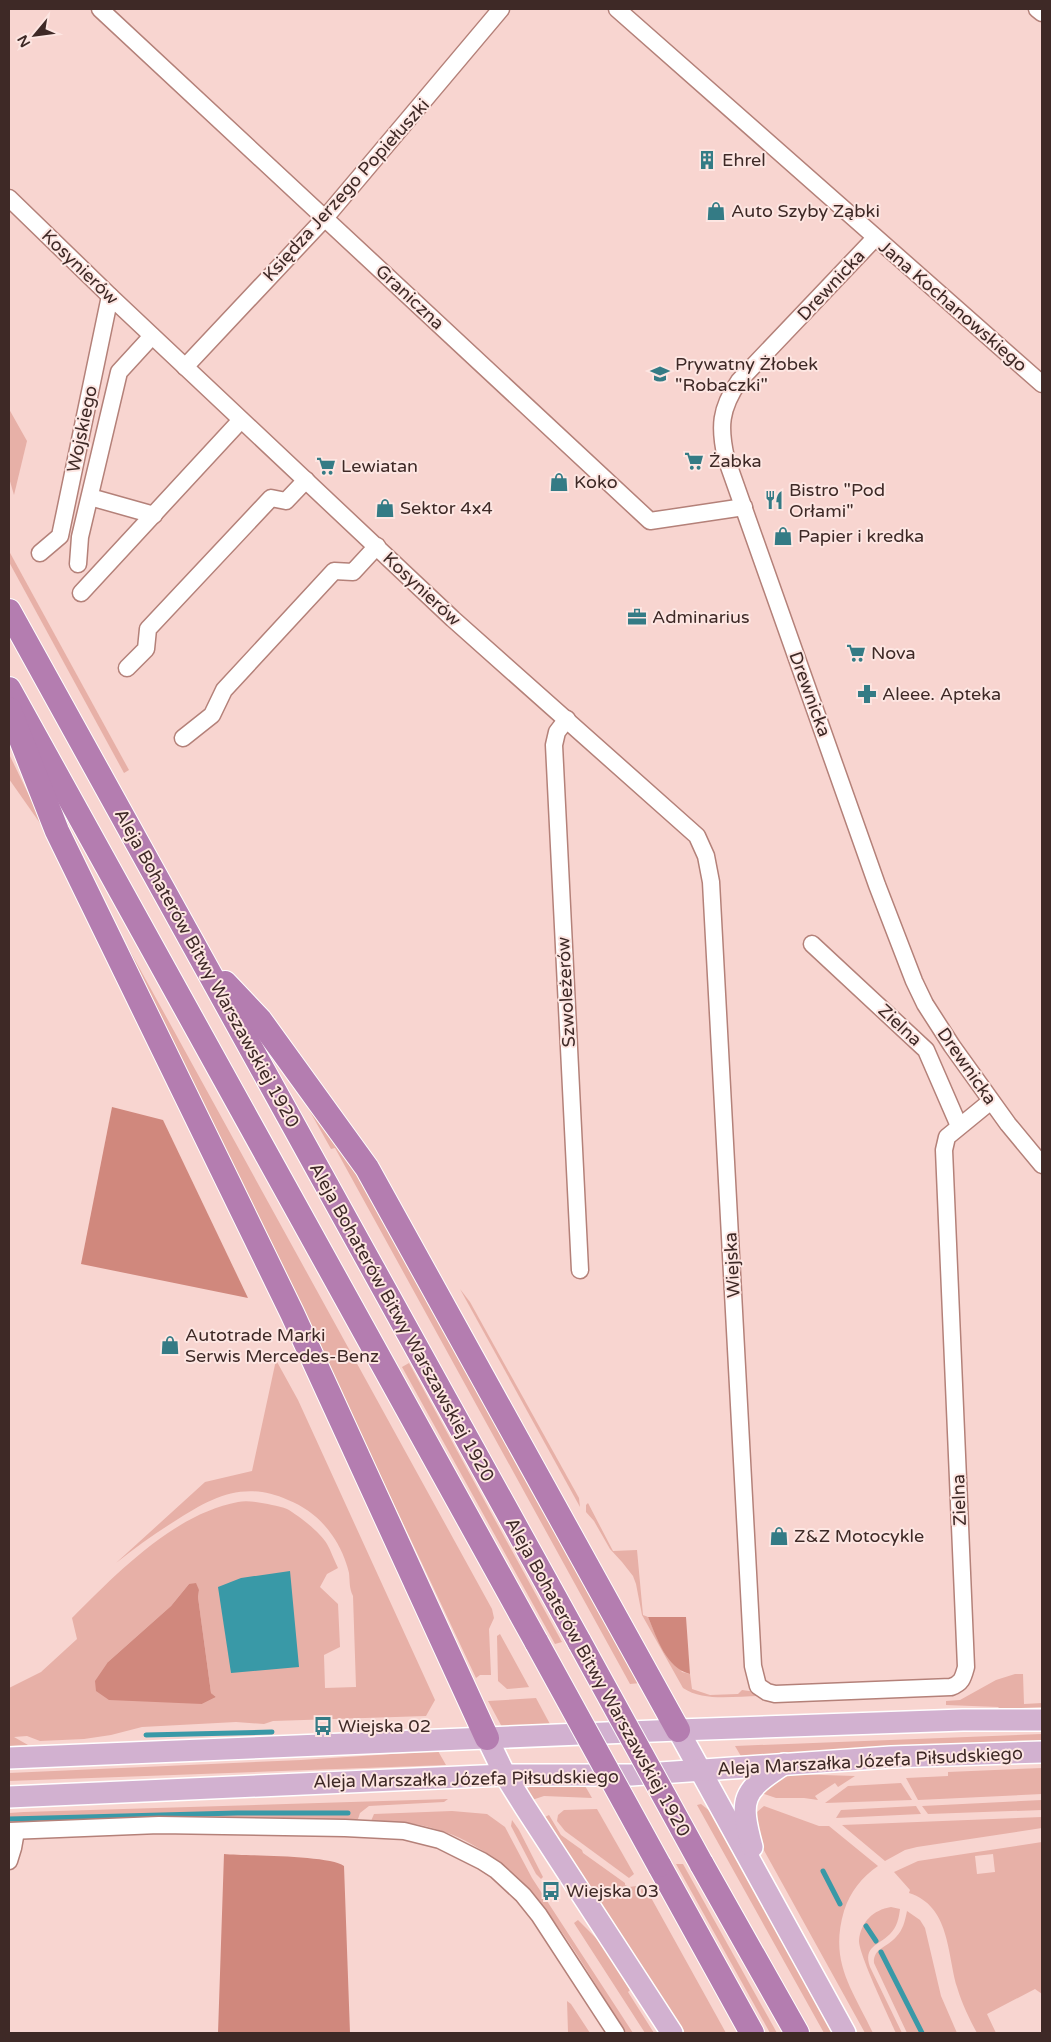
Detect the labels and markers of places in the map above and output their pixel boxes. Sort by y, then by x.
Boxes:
building icon: Ehrel [696,149,718,171]
place label: Ehrel [722,149,766,171]
shop icon: Auto Szyby Ząbki [705,200,727,222]
place label: Auto Szyby Ząbki [731,200,880,222]
place label: Prywatny Żłobek "Robaczki" [675,353,818,396]
school or university icon: Prywatny Żłobek "Robaczki" [649,363,671,385]
supermarket icon: Żabka [683,450,705,472]
place label: Żabka [709,450,762,472]
supermarket icon: Lewiatan [315,455,337,477]
place label: Lewiatan [341,455,418,477]
shop icon: Koko [548,471,570,493]
place label: Koko [574,471,618,493]
place label: Bistro "Pod Orłami" [789,479,885,522]
restaurant icon: Bistro "Pod Orłami" [763,489,785,511]
shop icon: Sektor 4x4 [374,497,396,519]
place label: Sektor 4x4 [400,497,493,519]
shop icon: Papier i kredka [772,525,794,547]
place label: Papier i kredka [798,525,924,547]
office icon: Adminarius [626,606,648,628]
place label: Adminarius [652,606,750,628]
supermarket icon: Nova [845,642,867,664]
place label: Nova [871,642,916,664]
pharmacy icon: Aleee. Apteka [856,683,878,705]
place label: Aleee. Apteka [882,683,1001,705]
place label: Autotrade Marki Serwis Mercedes-Benz [185,1324,379,1367]
shop icon: Autotrade Marki Serwis Mercedes-Benz [159,1334,181,1356]
shop icon: Z&Z Motocykle [768,1525,790,1547]
place label: Z&Z Motocykle [794,1525,924,1547]
bus stop icon: Wiejska 02 [312,1715,334,1737]
place label: Wiejska 02 [338,1715,431,1737]
bus stop icon: Wiejska 03 [540,1880,562,1902]
place label: Wiejska 03 [566,1880,659,1902]

